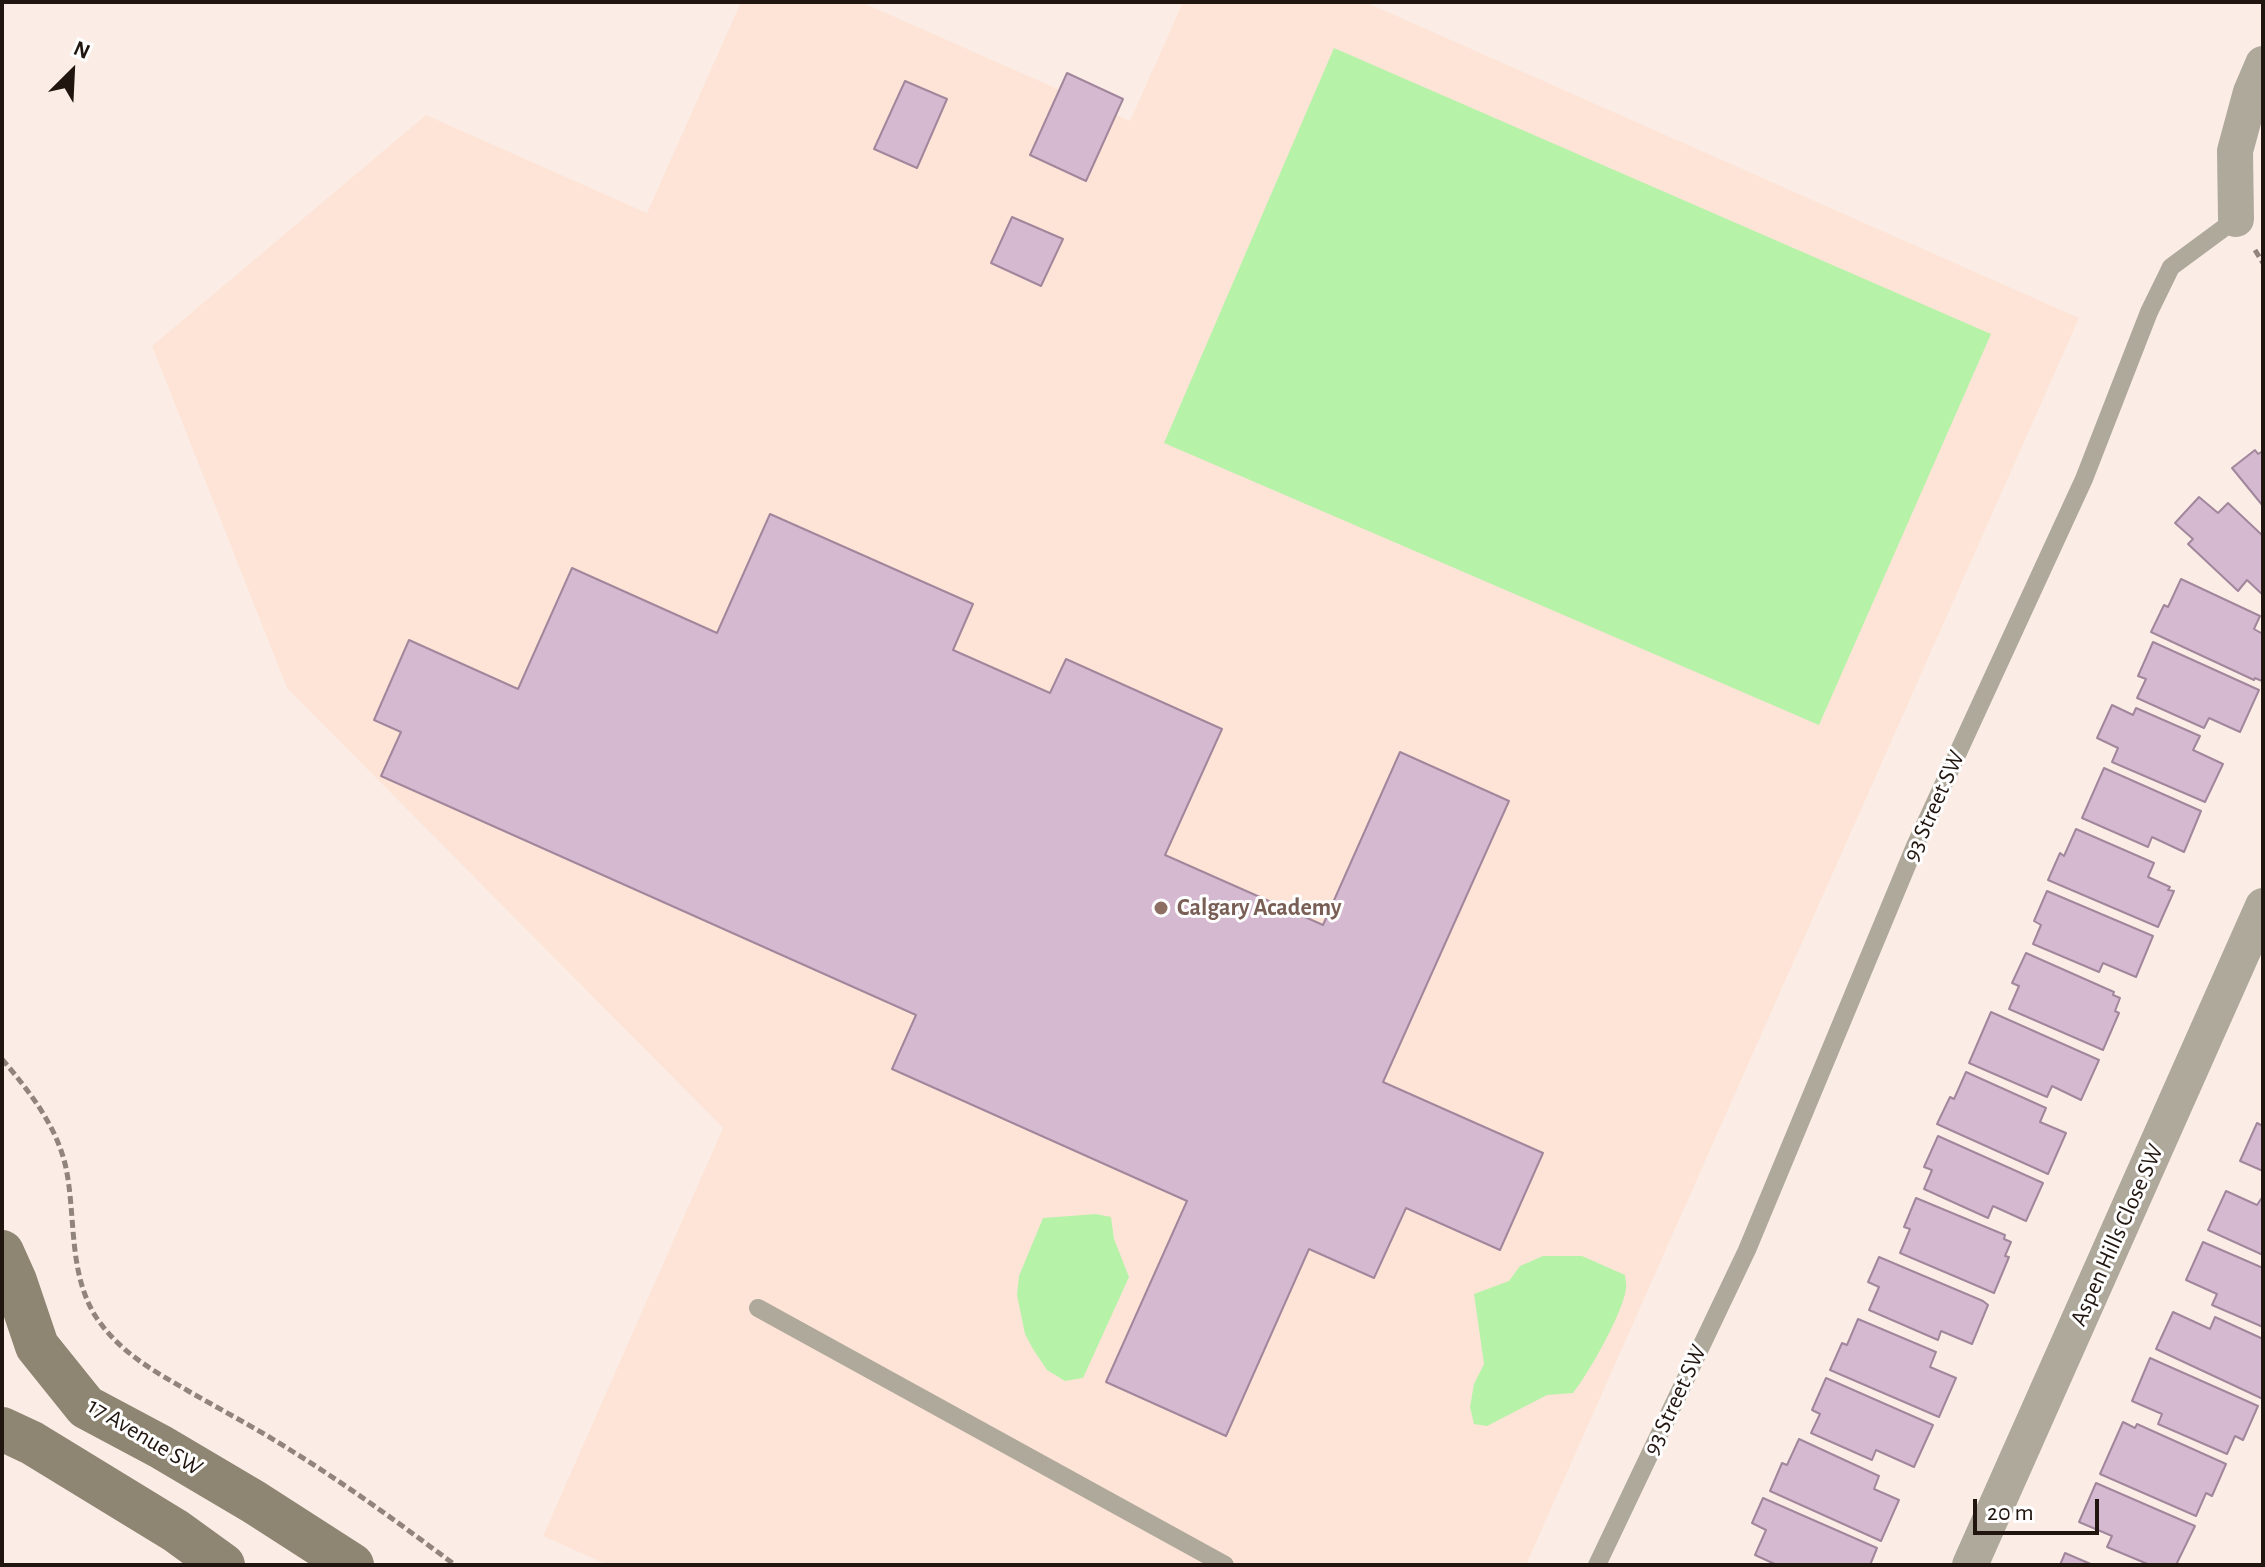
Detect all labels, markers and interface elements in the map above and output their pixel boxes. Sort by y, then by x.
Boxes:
north arrow [32,32,112,112]
text: N [70,37,93,63]
street label: 93 Street SW [1897,746,1971,866]
place label: Calgary Academy [1177,894,1341,922]
marker: Calgary Academy [1152,899,1170,917]
street label: Aspen Hills Close SW [2064,1140,2170,1330]
street label: 93 Street SW [1637,1340,1713,1460]
street label: 17 Avenue SW [82,1391,208,1483]
scale bar [1977,1483,2103,1533]
text: 20 m [1987,1501,2034,1525]

